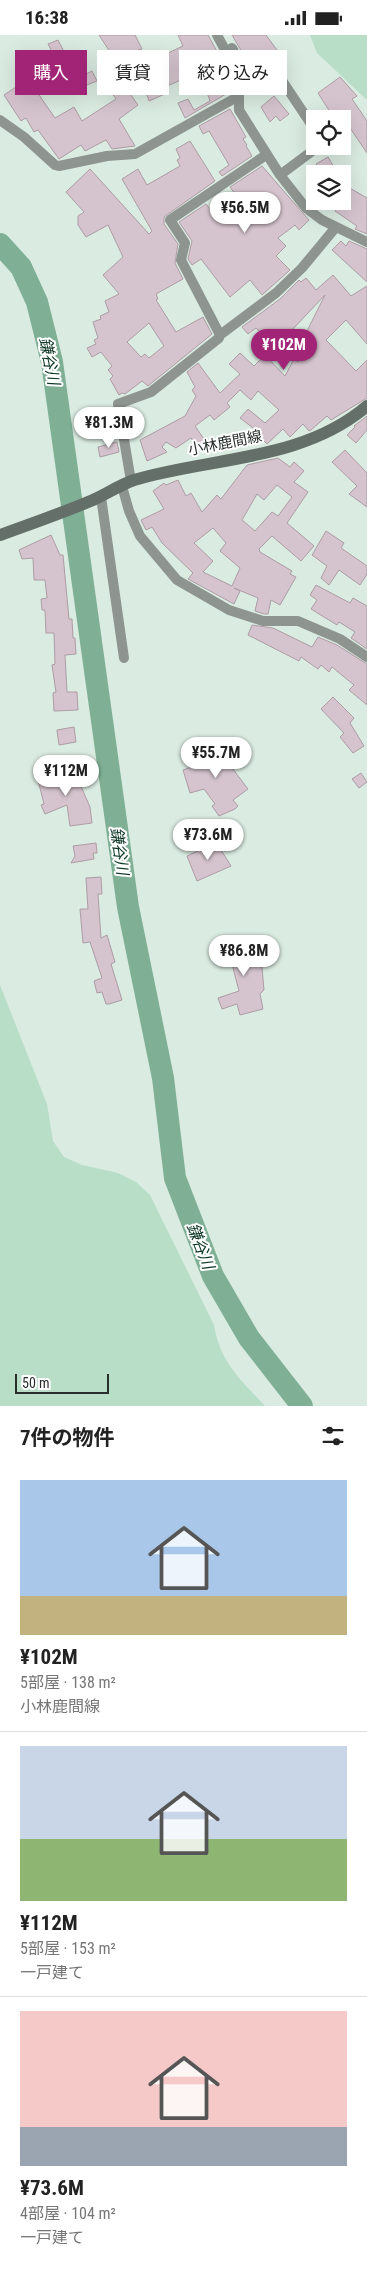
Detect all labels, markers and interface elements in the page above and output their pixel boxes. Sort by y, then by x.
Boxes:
text: 16:38 [25,6,69,29]
chip: 購入 [15,50,87,95]
chip: 賃貸 [97,50,169,95]
chip: 絞り込み [179,50,287,95]
map controls [306,110,351,210]
button: locate [306,110,351,155]
button: layers [306,165,351,210]
pin: ¥56.5M [204,191,286,234]
text: ¥56.5M [221,198,269,217]
pin: ¥102M [249,329,319,371]
text: ¥102M [262,335,306,354]
water label: 鎌谷川 [36,336,64,388]
pin: ¥81.3M [68,407,150,449]
text: ¥81.3M [85,413,133,432]
street label: 小林鹿間線 [186,427,264,459]
pin: ¥55.7M [175,737,257,779]
text: ¥55.7M [192,743,240,762]
pin: ¥112M [31,755,101,797]
text: ¥112M [44,761,88,780]
pin: ¥73.6M [167,819,249,861]
text: ¥73.6M [184,825,232,844]
water label: 鎌谷川 [107,826,133,878]
pin: ¥86.8M [203,935,285,977]
text: ¥86.8M [220,941,268,960]
water label: 鎌谷川 [183,1220,219,1274]
scale bar [15,1371,109,1394]
text: 50 m [22,1375,50,1391]
icon: filters [319,1422,347,1450]
text: 7件の物件 [20,1426,115,1450]
icon: home [139,1513,229,1603]
text: ¥102M [20,1645,78,1669]
text: 5部屋 · 138 m² [20,1673,116,1692]
text: 小林鹿間線 [20,1697,100,1716]
icon: home [139,1778,229,1868]
text: ¥112M [20,1911,78,1935]
text: 5部屋 · 153 m² [20,1939,116,1958]
text: 一戸建て [20,1963,84,1982]
icon: home [139,2043,229,2133]
text: ¥73.6M [20,2176,84,2200]
text: 4部屋 · 104 m² [20,2204,116,2223]
text: 一戸建て [20,2228,84,2247]

